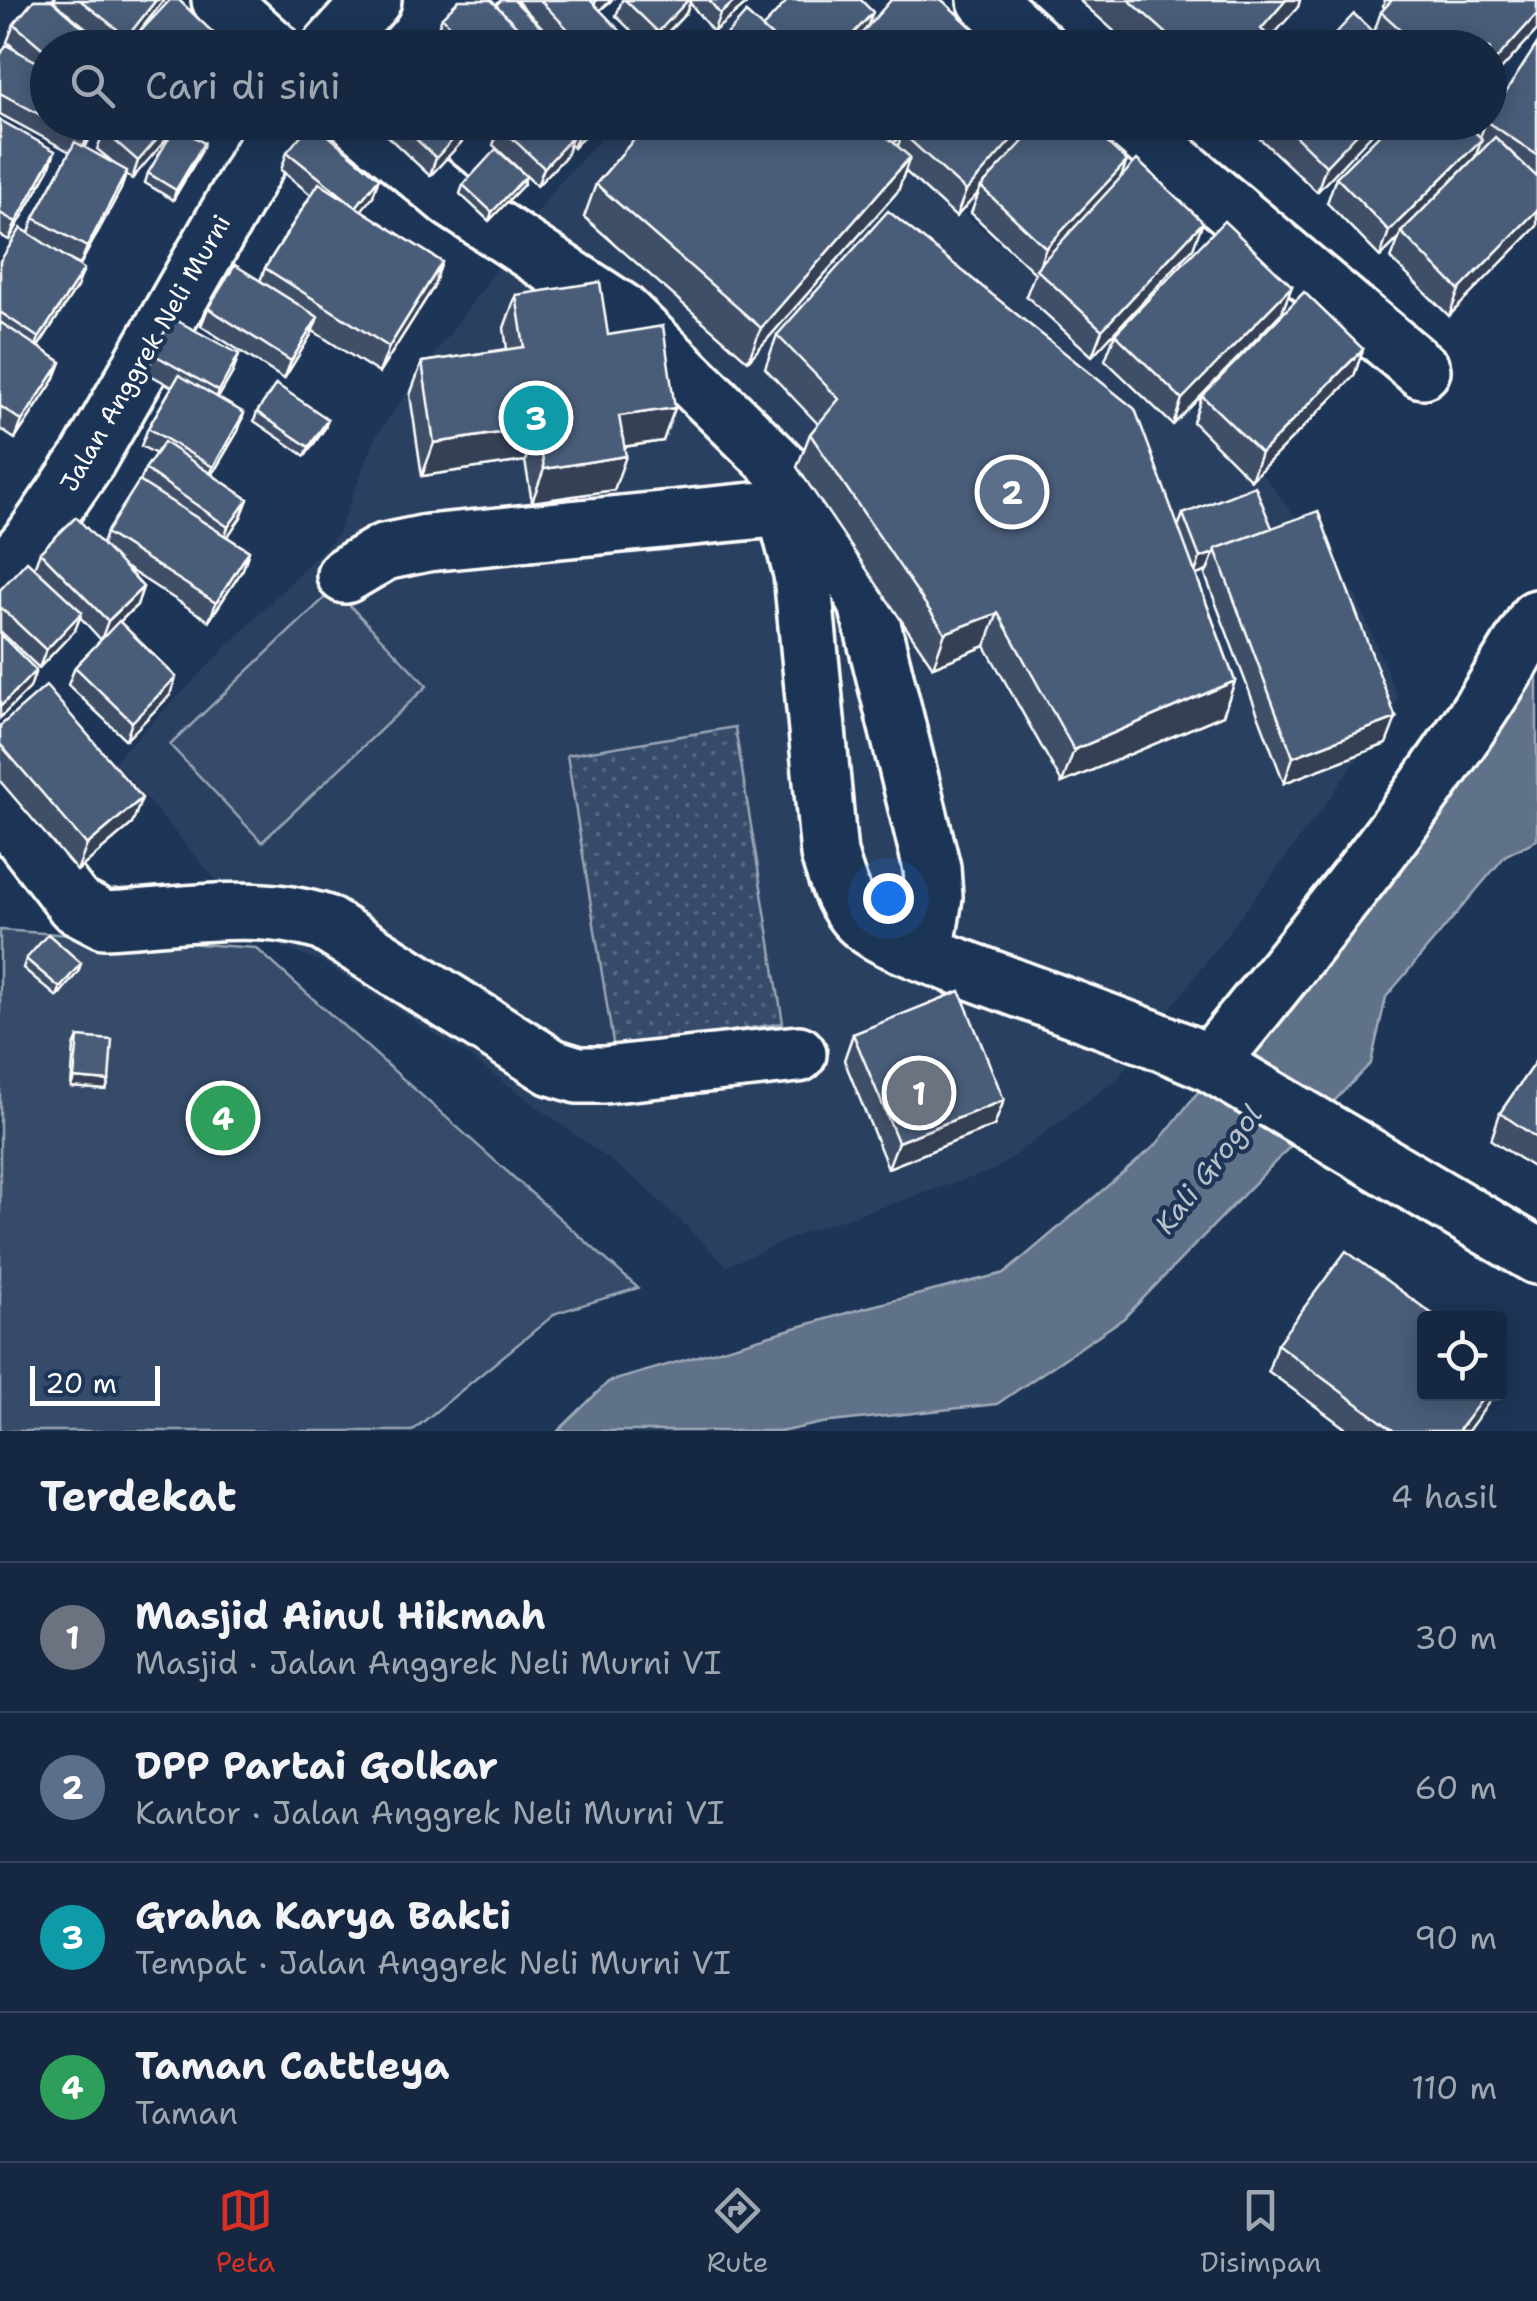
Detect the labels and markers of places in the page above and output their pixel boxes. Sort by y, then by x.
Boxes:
pin: 3 [504,380,568,456]
pin: 2 [980,454,1044,530]
pin: 1 [886,1056,952,1130]
pin: 4 [190,1080,256,1156]

